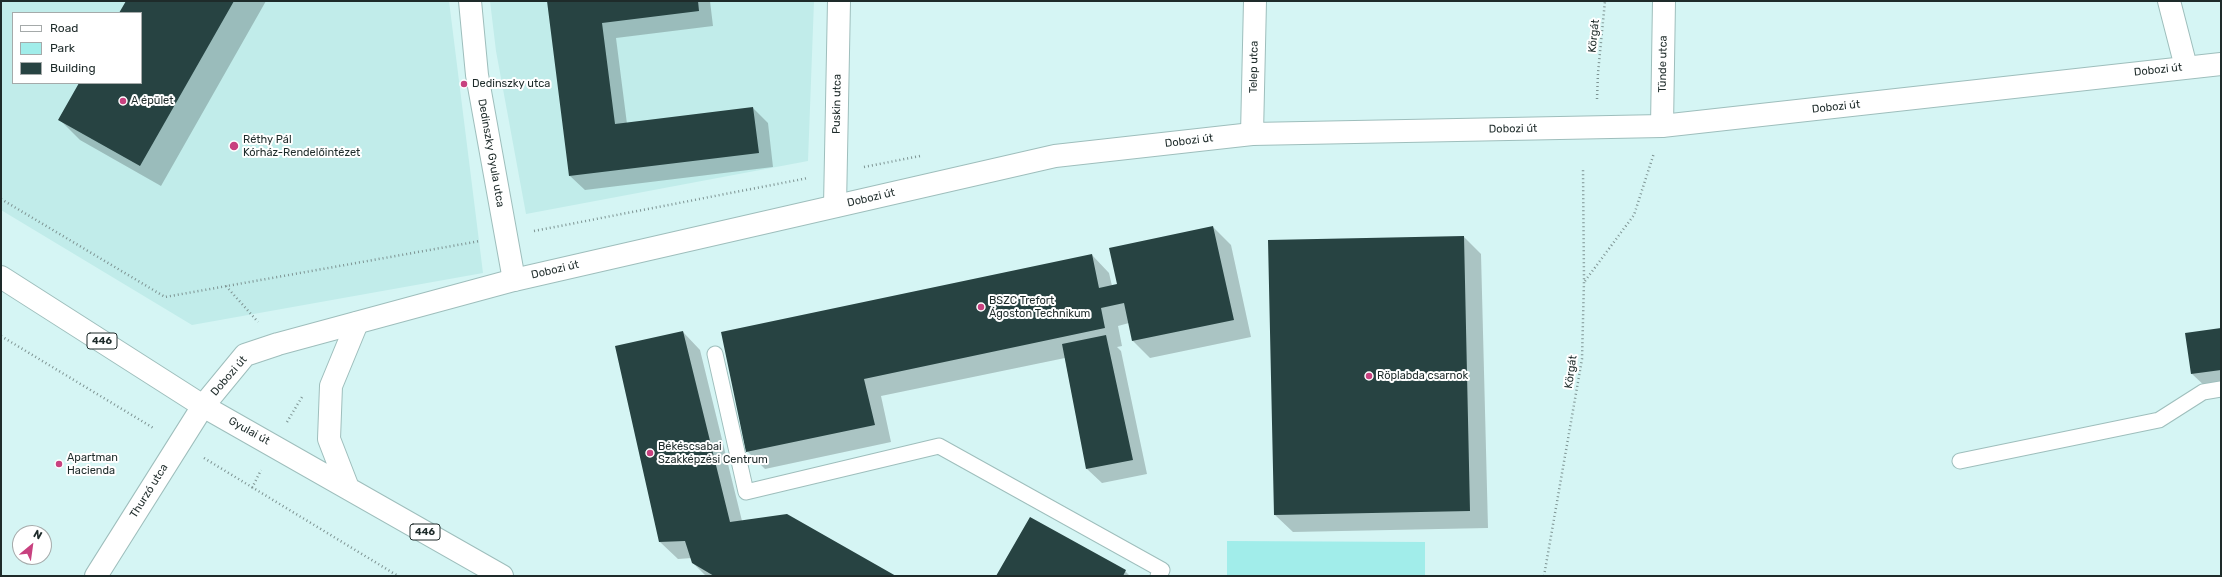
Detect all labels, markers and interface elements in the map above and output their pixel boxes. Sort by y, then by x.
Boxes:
legend [12,12,142,84]
street label: Körgát [1586,19,1602,53]
text: Road [50,21,78,35]
street label: Tünde utca [1656,35,1670,93]
text: Park [50,41,75,55]
street label: Telep utca [1247,41,1261,93]
text: Building [50,61,96,75]
street label: Dobozi út [2133,61,2183,79]
street label: Puskin utca [830,74,844,134]
place label: Dedinszky utca [472,77,550,91]
marker: Dedinszky utca [459,79,469,89]
place label: A épület [131,94,174,108]
marker: A épület [118,96,128,106]
street label: Dedinszky Gyula utca [475,98,507,208]
street label: Dobozi út [1811,98,1861,116]
street label: Dobozi út [1489,122,1537,136]
street label: Dobozi út [1164,131,1214,151]
place label: Réthy Pál Kórház-Rendelőintézet [243,133,360,159]
marker: Réthy Pál Kórház-Rendelőintézet [228,140,240,152]
street label: Dobozi út [846,186,896,210]
street label: Dobozi út [530,258,580,282]
place label: BSZC Trefort Ágoston Technikum [989,294,1090,320]
marker: BSZC Trefort Ágoston Technikum [976,302,986,312]
road number: 446 [87,333,117,349]
street label: Dobozi út [208,353,250,399]
street label: Körgát [1562,354,1580,390]
place label: Röplabda csarnok [1377,369,1468,383]
marker: Röplabda csarnok [1364,371,1374,381]
street label: Gyulai út [226,414,272,448]
place label: Békéscsabai Szakképzési Centrum [658,440,768,466]
marker: Békéscsabai Szakképzési Centrum [645,448,655,458]
place label: Apartman Hacienda [67,451,118,477]
marker: Apartman Hacienda [54,459,64,469]
street label: Thurzó utca [127,462,171,520]
road number: 446 [410,524,440,540]
north arrow [12,525,52,565]
text: N [31,527,44,543]

